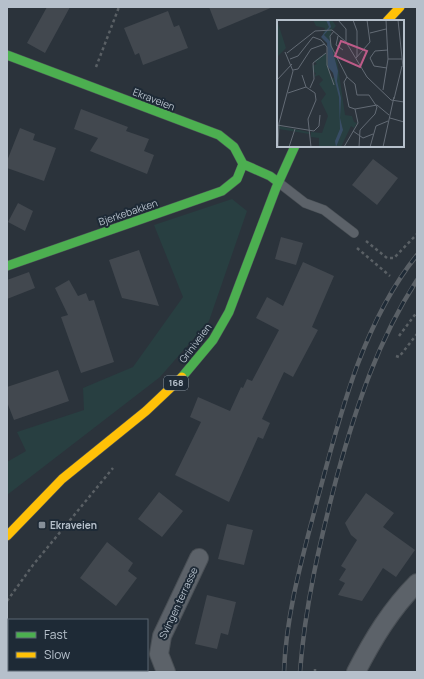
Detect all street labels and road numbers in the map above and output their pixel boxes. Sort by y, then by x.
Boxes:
street label: Ekraveien [131,85,177,113]
street label: Bjerkebakken [97,195,160,229]
street label: Griniveien [176,320,214,366]
road number: 168 [164,376,188,390]
street label: Svingen terrasse [155,565,201,641]

